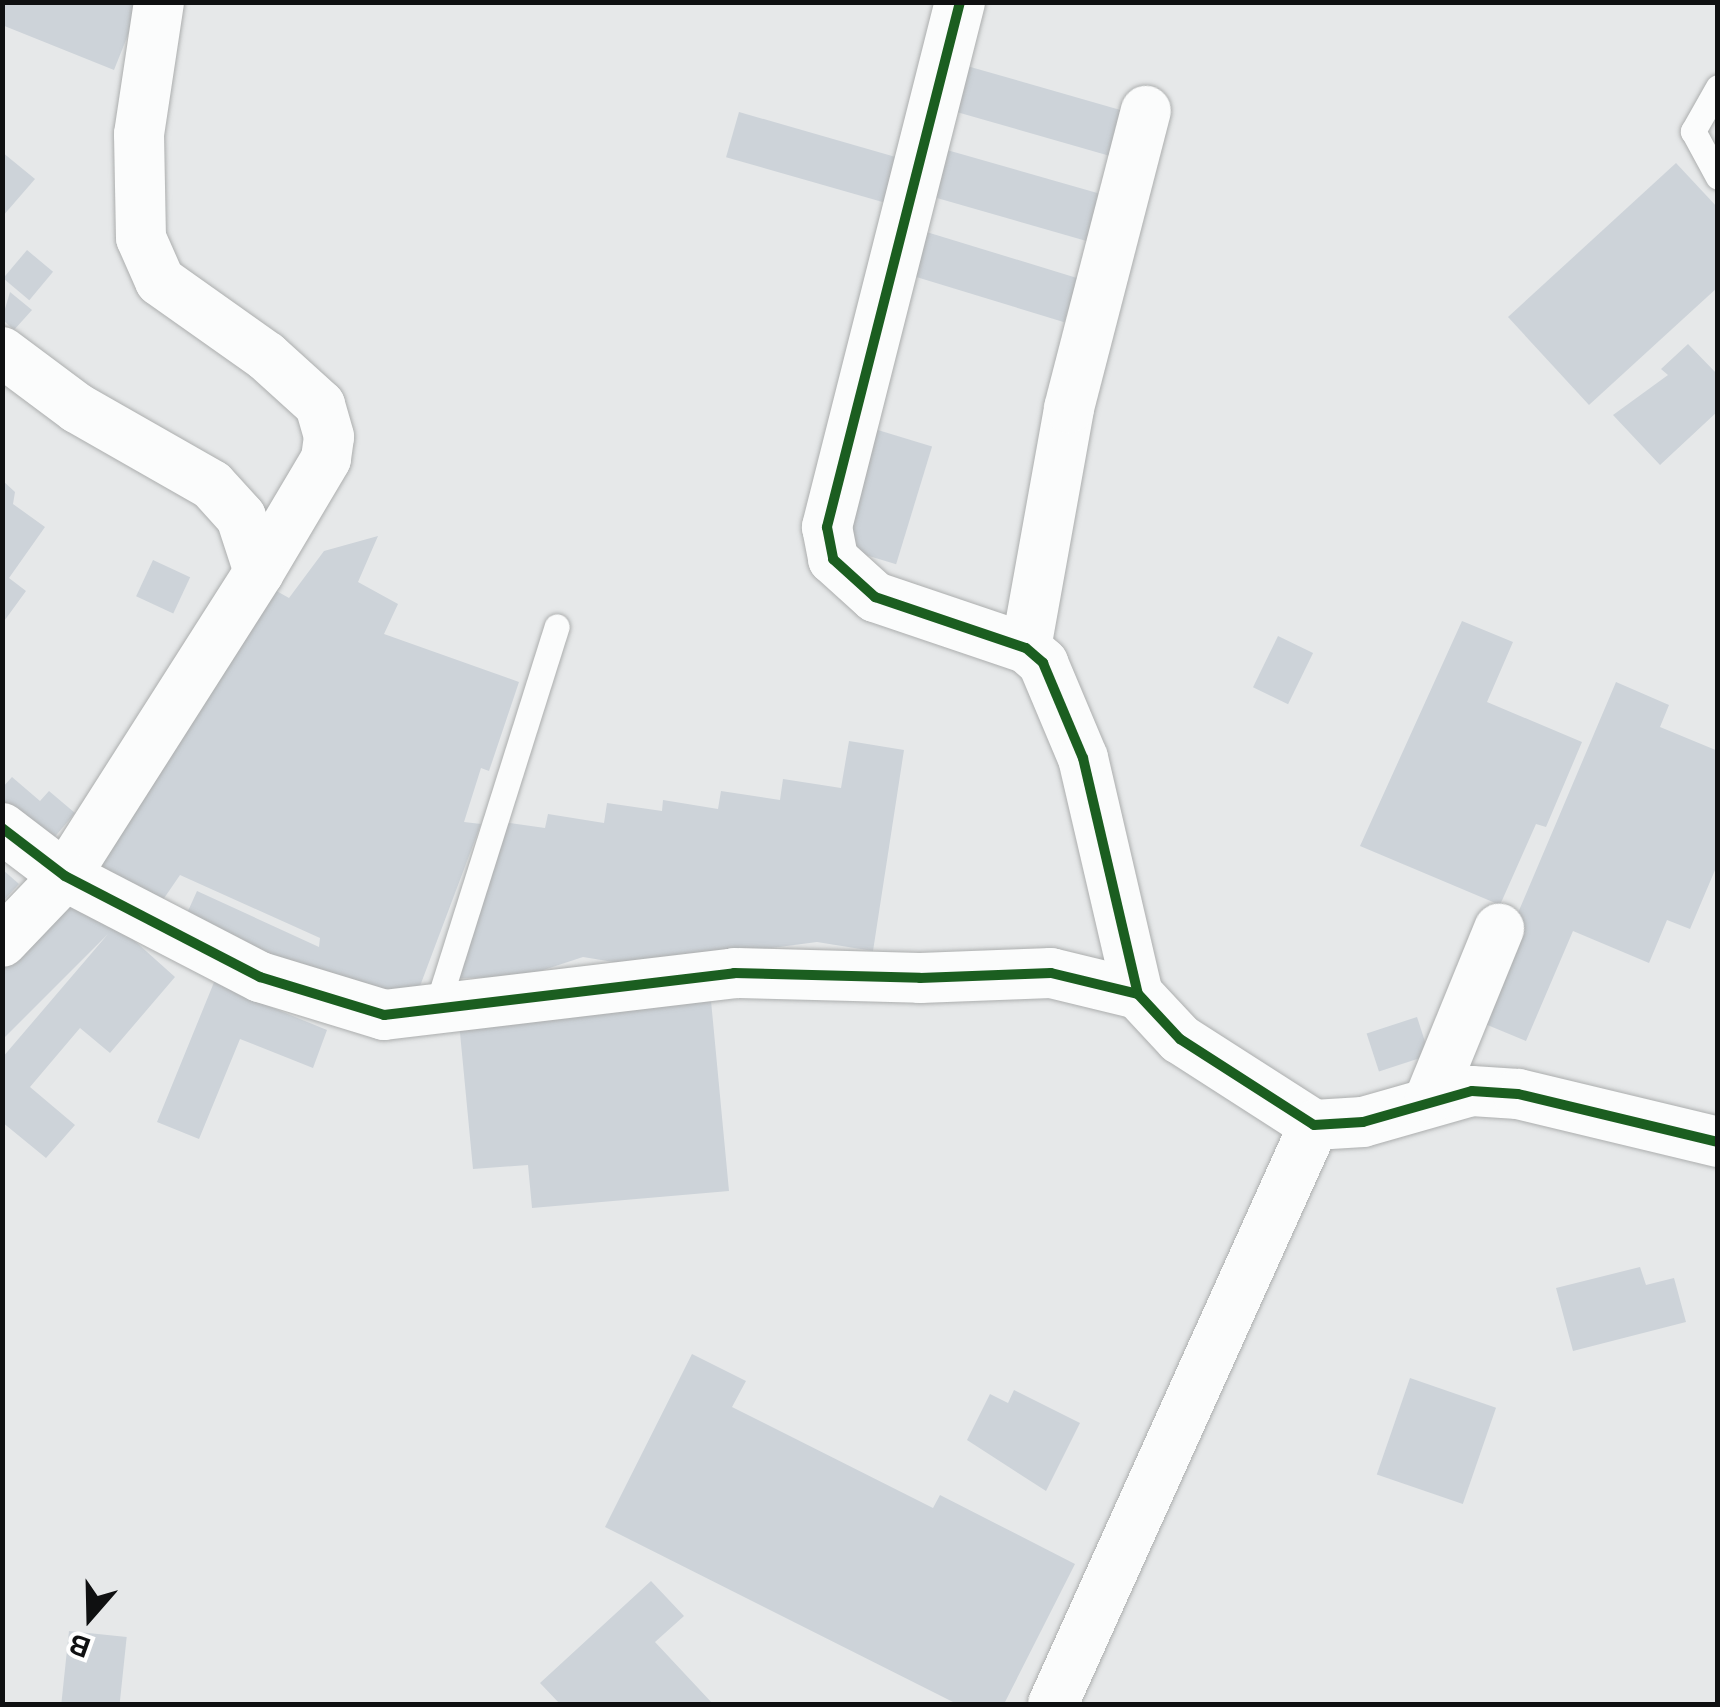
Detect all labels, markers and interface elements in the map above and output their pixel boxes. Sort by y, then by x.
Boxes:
north arrow [40,1567,140,1667]
text: B [65,1628,94,1664]

